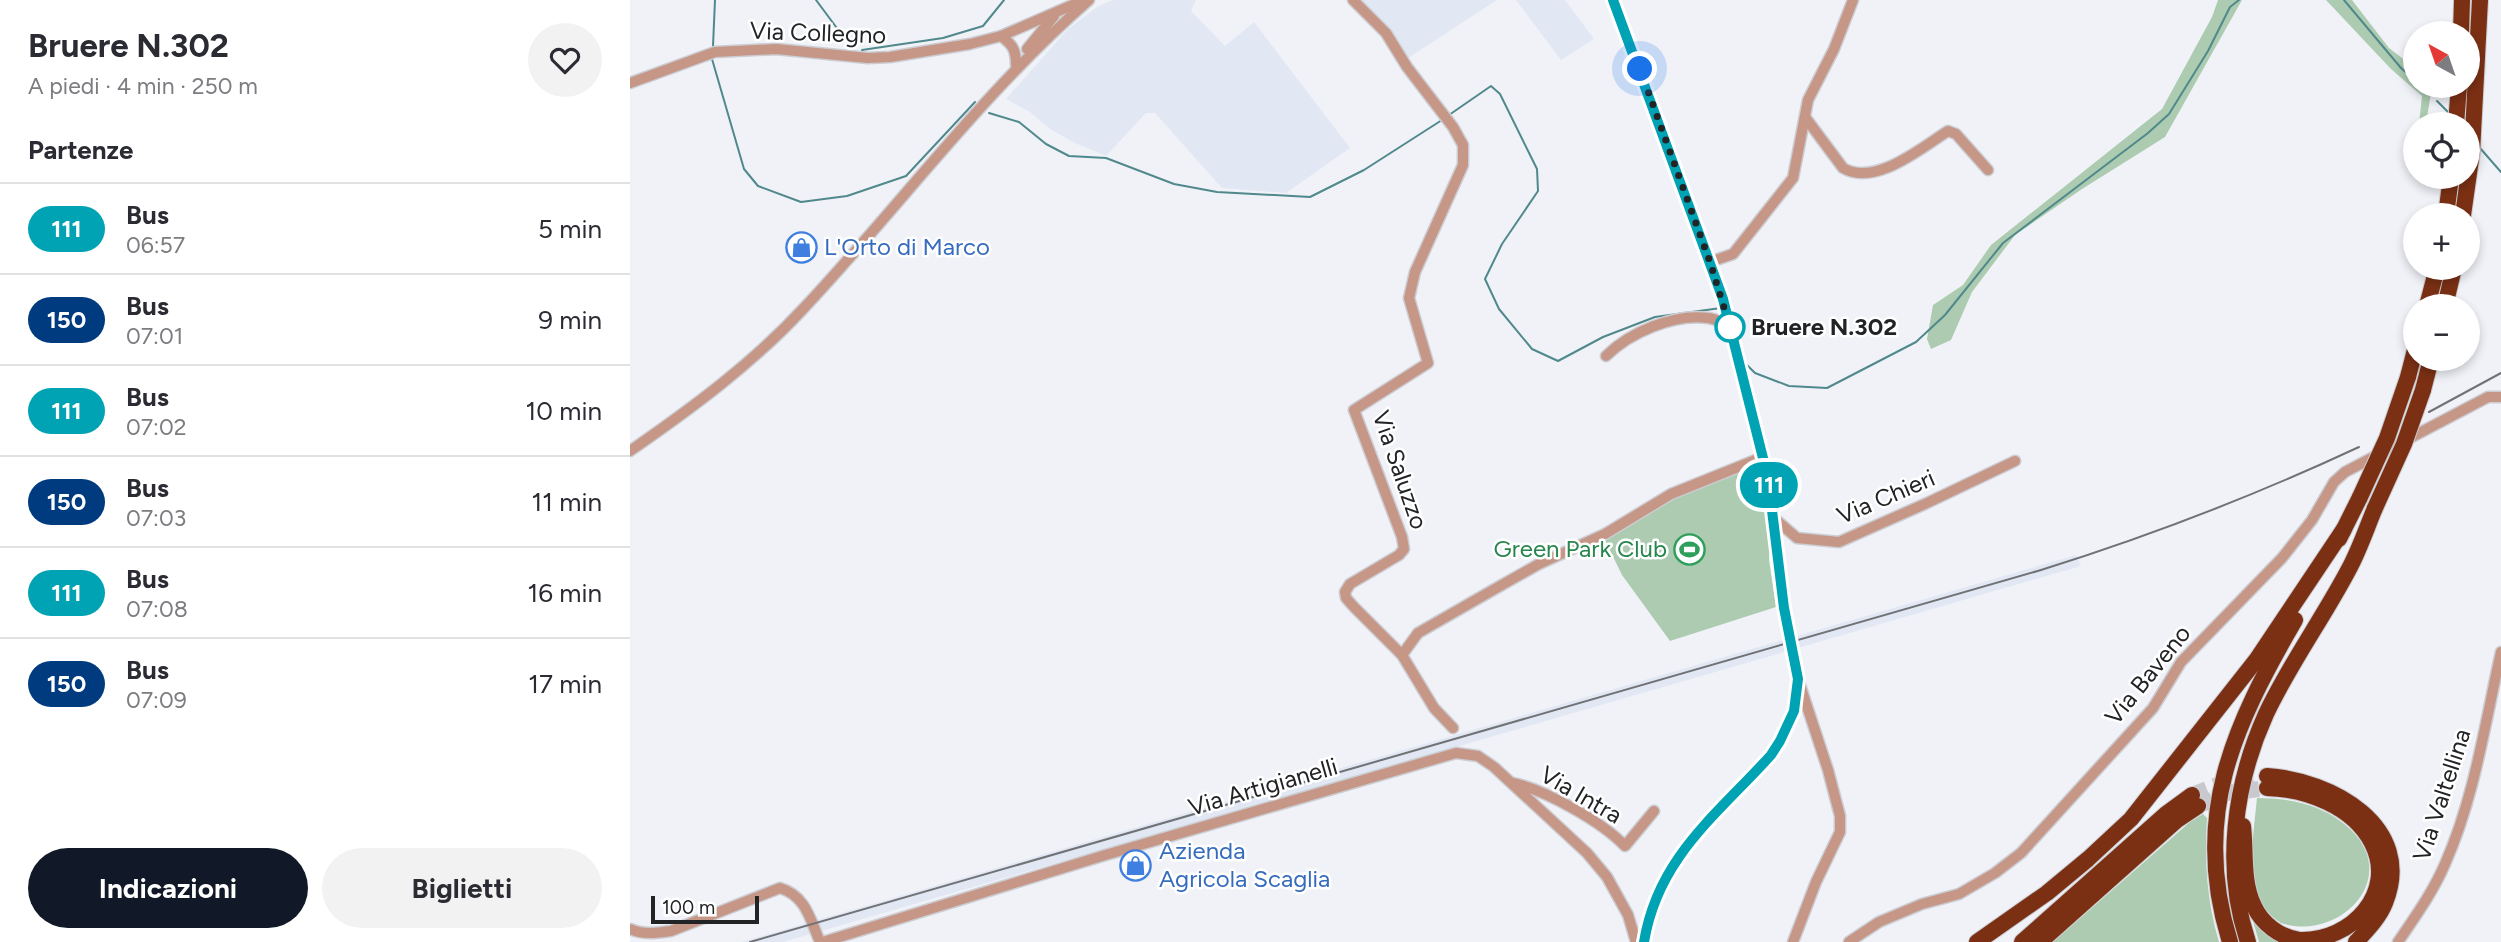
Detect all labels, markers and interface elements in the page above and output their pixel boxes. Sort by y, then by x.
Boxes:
street label: Via Collegno [749,16,887,49]
north arrow [2403,21,2480,98]
map controls [2403,21,2480,371]
button: heart [528,23,602,97]
text: Bruere N.302 [28,26,229,65]
your location [1622,51,1657,86]
text: A piedi · 4 min · 250 m [28,72,258,100]
button: locate [2403,112,2480,189]
text: Partenze [28,134,133,166]
text: Bus [126,199,169,231]
button: + [2403,203,2480,280]
text: 5 min [538,213,602,245]
text: 111 [51,214,82,243]
shop icon: L'Orto di Marco [784,230,818,264]
text: 06:57 [126,231,185,259]
place label: L'Orto di Marco [824,232,990,261]
text: Bus [126,290,169,322]
button: − [2403,294,2480,371]
text: 9 min [538,304,602,336]
text: 150 [47,305,86,334]
marker: Bruere N.302 [1715,312,1745,342]
place label: Bruere N.302 [1751,312,1897,341]
text: 07:01 [126,322,183,350]
text: Bus [126,381,169,413]
text: 10 min [526,395,602,427]
text: 111 [51,396,82,425]
street label: Via Saluzzo [1367,407,1434,533]
text: 07:02 [126,413,187,441]
line badge: 111 [1729,462,1809,508]
street label: Via Chieri [1833,463,1939,530]
text: 111 [1754,470,1784,499]
text: Bus [126,472,169,504]
text: 11 min [531,486,602,518]
text: 150 [47,487,86,516]
text: 07:03 [126,504,186,532]
sports icon: Green Park Club [1673,532,1707,566]
place label: Green Park Club [1494,534,1667,563]
text: Bus [126,563,169,595]
text: 16 min [527,577,602,609]
text: 111 [51,578,82,607]
text: 07:08 [126,595,188,623]
street label: Via Baveno [2099,619,2197,730]
text: Bus [126,654,169,686]
text: 17 min [528,668,602,700]
text: 150 [47,669,86,698]
text: 07:09 [126,686,187,714]
street label: Via Valtellina [2406,725,2477,865]
street label: Via Artigianelli [1185,751,1341,822]
street label: Via Intra [1535,760,1627,830]
place label: Azienda Agricola Scaglia [1159,836,1330,893]
button: Indicazioni [28,848,308,928]
button: Biglietti [322,848,602,928]
shop icon: Azienda Agricola Scaglia [1119,848,1153,882]
scale bar [651,893,760,925]
text: 100 m [662,896,715,919]

